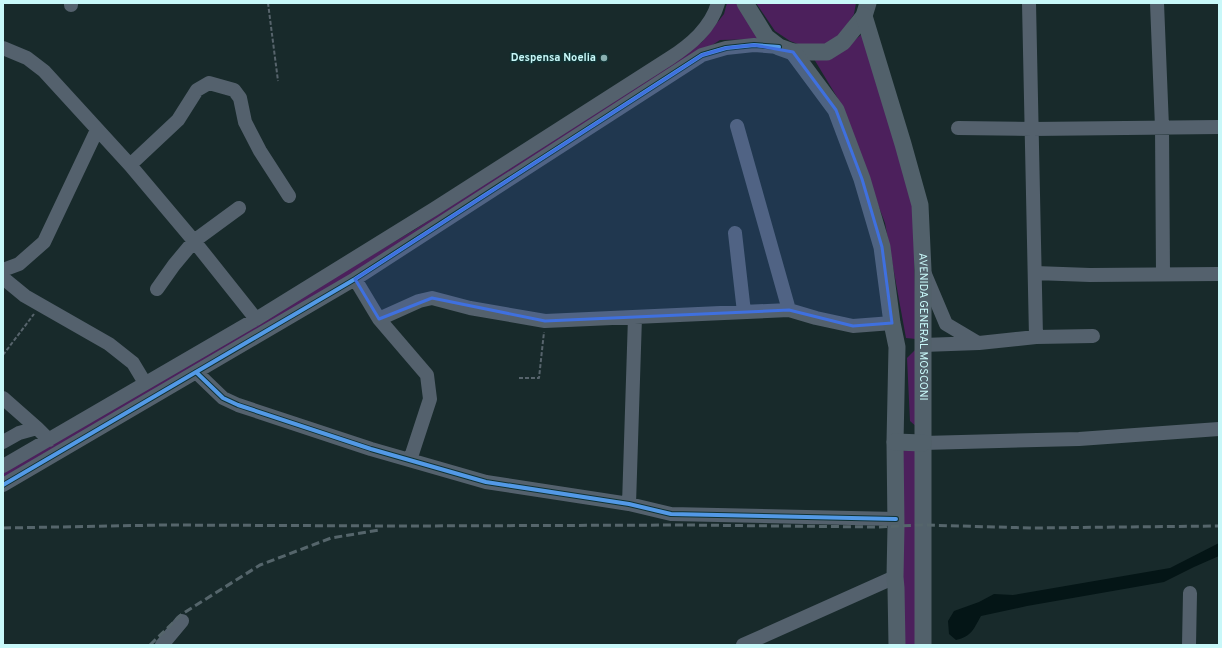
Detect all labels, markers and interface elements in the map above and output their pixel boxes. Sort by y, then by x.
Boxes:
place label: Despensa Noelia [511,51,596,65]
marker: Despensa Noelia [599,53,609,63]
street label: AVENIDA GENERAL MOSCONI [915,253,930,401]

